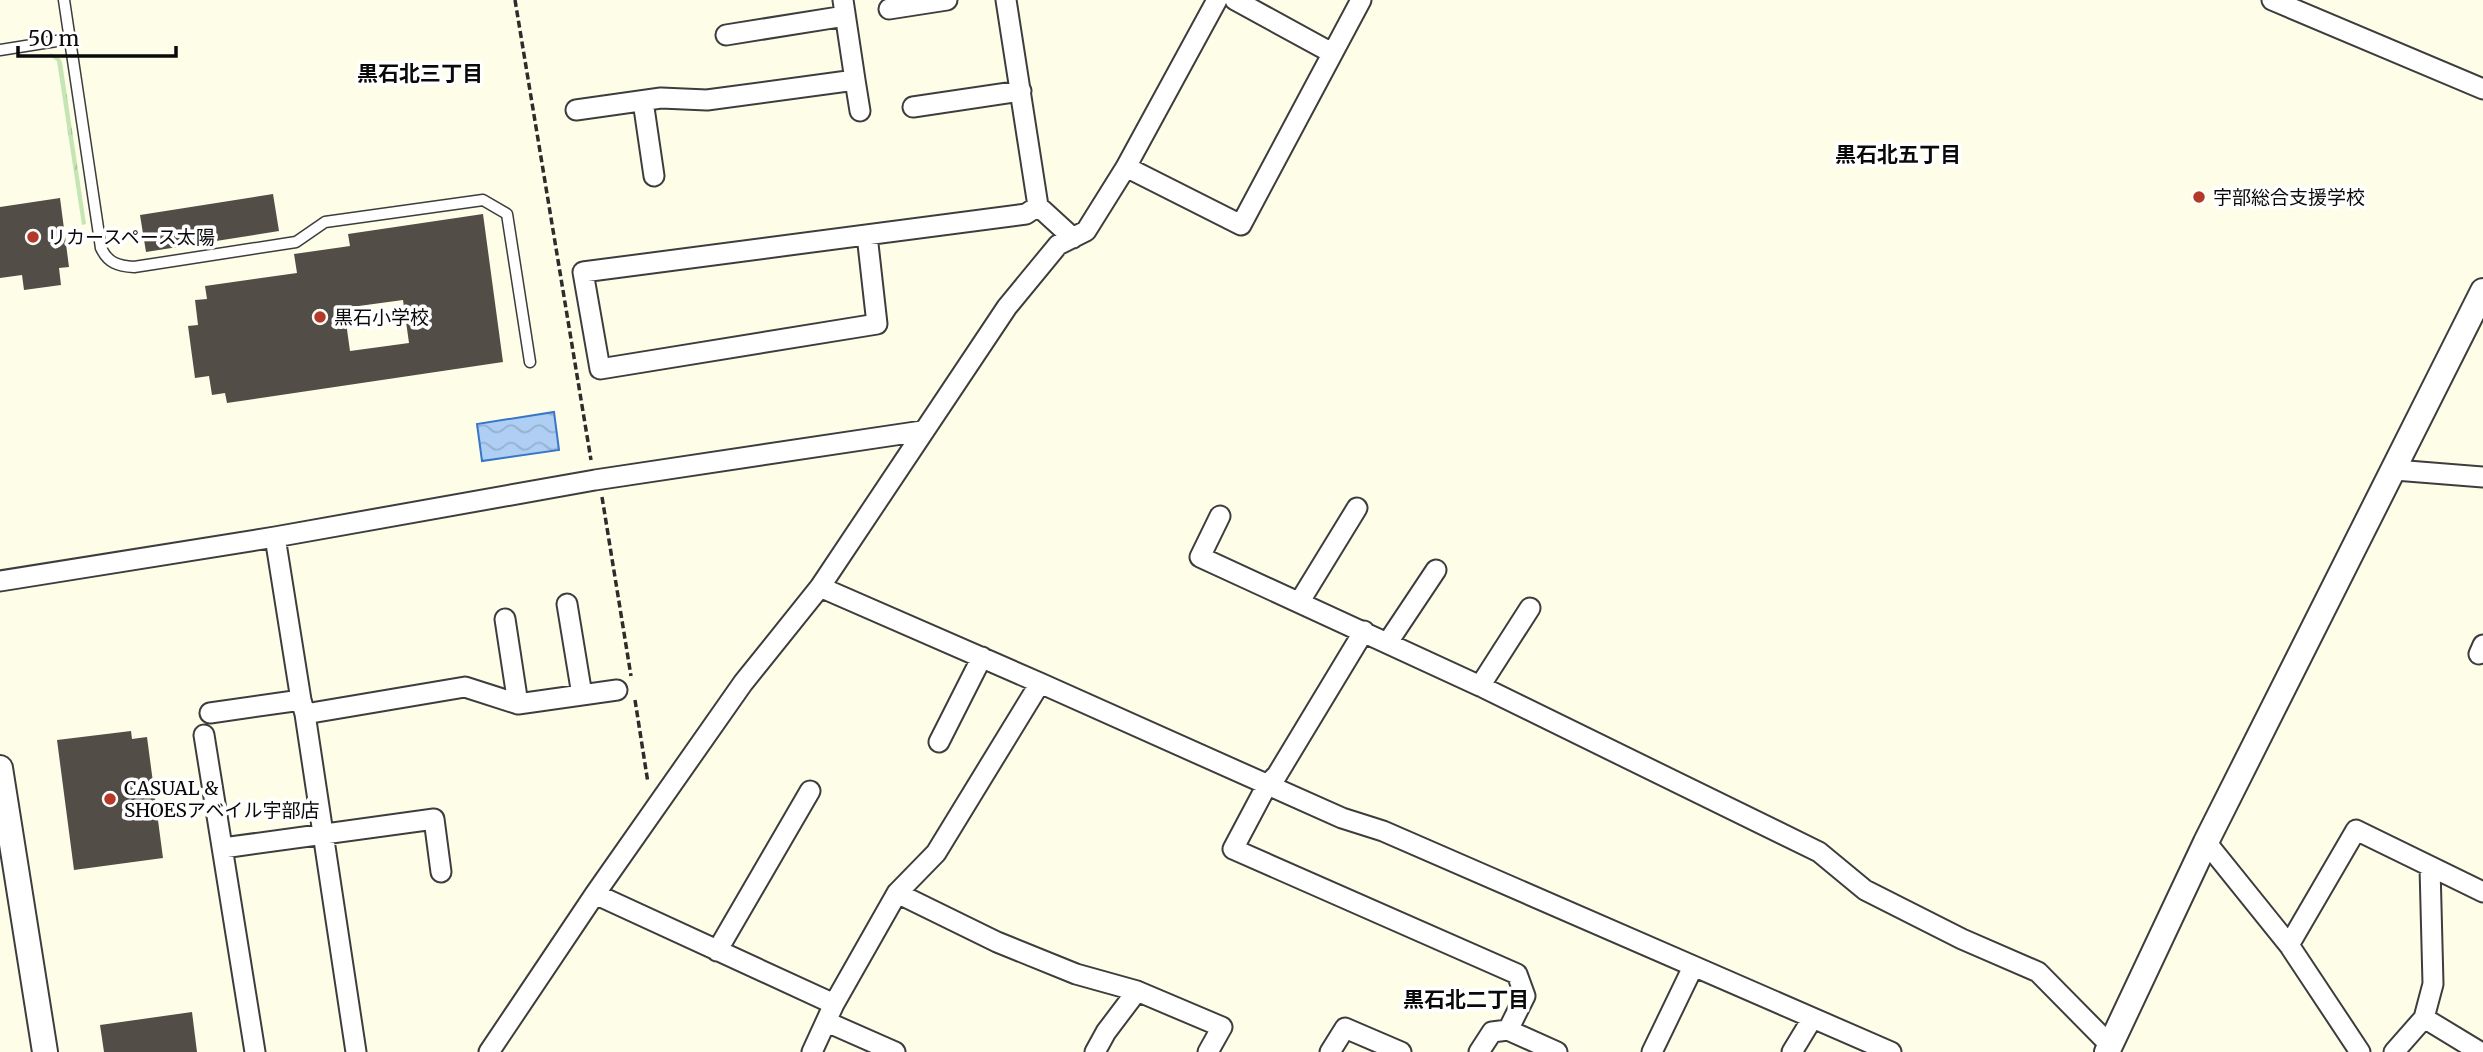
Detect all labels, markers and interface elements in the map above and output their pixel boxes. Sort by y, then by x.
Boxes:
scale bar [18,14,175,58]
text: 50 m [28,25,79,52]
district label: 黒石北三丁目 [357,60,483,87]
district label: 黒石北五丁目 [1835,141,1961,168]
place label: 宇部総合支援学校 [2213,185,2365,209]
marker: 宇部総合支援学校 [2191,189,2207,205]
place label: リカースペース太陽 [47,225,215,249]
marker: リカースペース太陽 [25,229,41,245]
place label: 黒石小学校 [334,305,429,329]
marker: 黒石小学校 [312,309,328,325]
place label: CASUAL & SHOESアベイル宇部店 [124,776,319,822]
marker: CASUAL & SHOESアベイル宇部店 [102,791,118,807]
district label: 黒石北二丁目 [1403,986,1529,1013]

